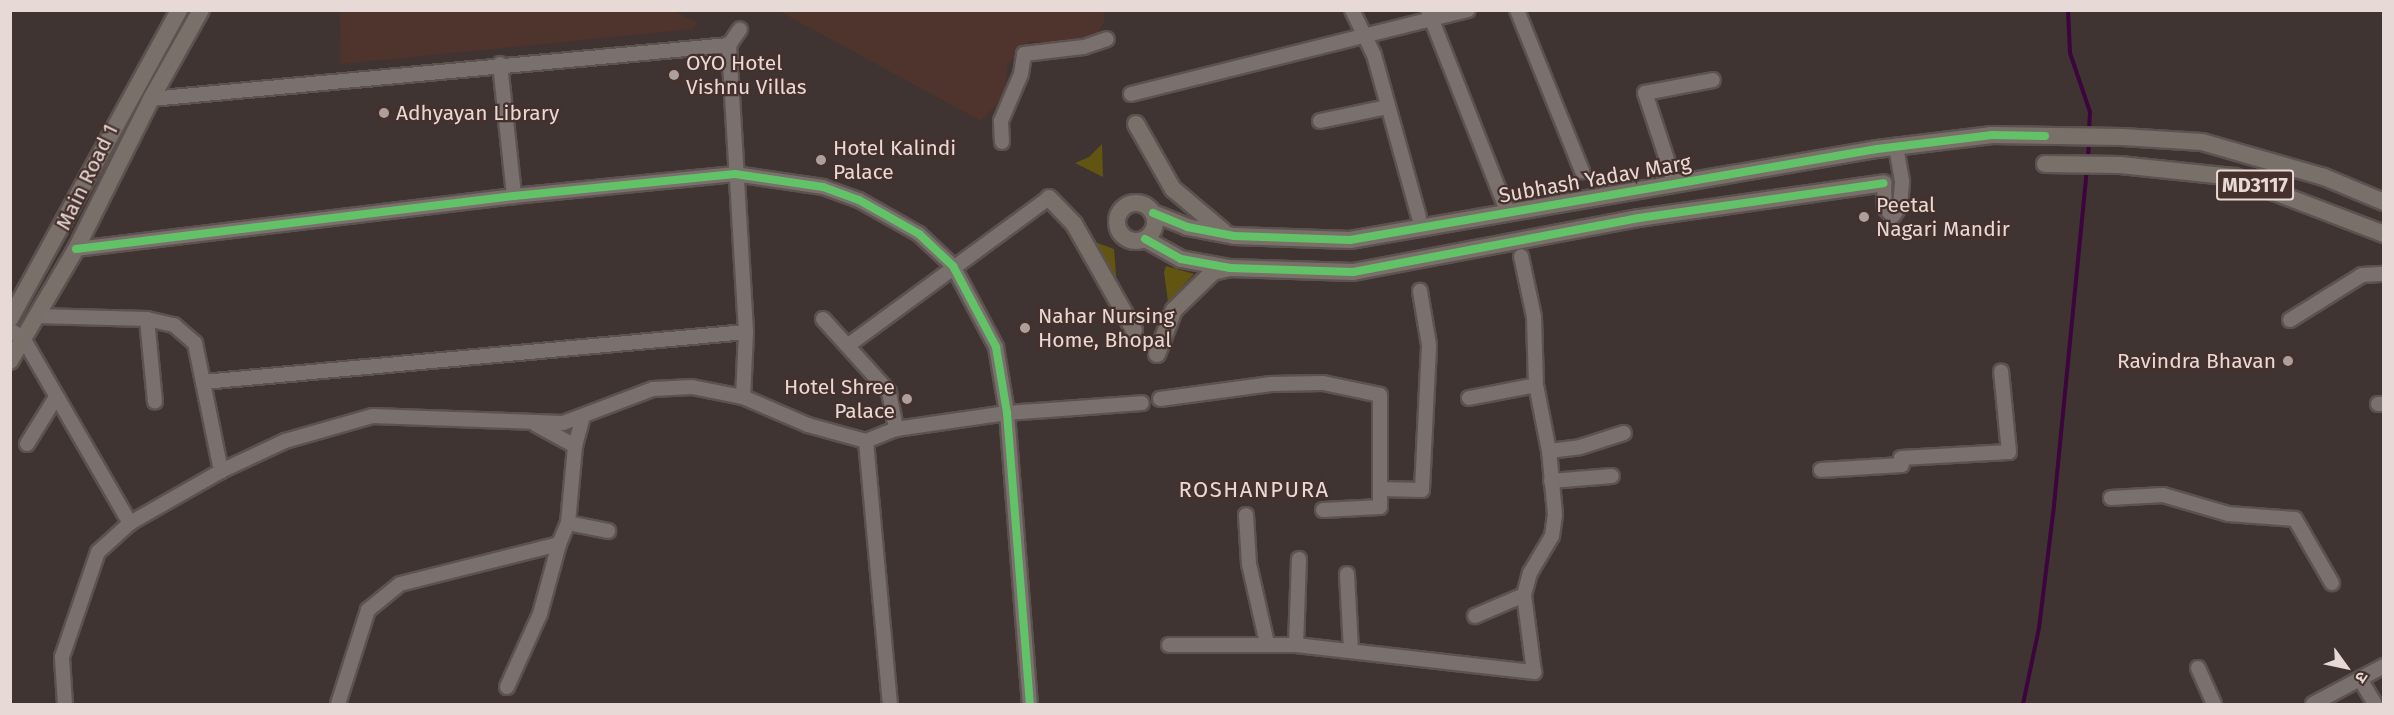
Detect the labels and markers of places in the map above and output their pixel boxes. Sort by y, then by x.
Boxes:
place label: OYO Hotel Vishnu Villas [686,50,807,100]
marker: OYO Hotel Vishnu Villas [667,68,681,82]
place label: Adhyayan Library [396,100,559,126]
marker: Adhyayan Library [377,106,391,120]
place label: Hotel Kalindi Palace [833,135,956,185]
marker: Hotel Kalindi Palace [814,153,828,167]
place label: Peetal Nagari Mandir [1876,192,2010,242]
marker: Peetal Nagari Mandir [1857,210,1871,224]
place label: Nahar Nursing Home, Bhopal [1038,303,1174,353]
marker: Nahar Nursing Home, Bhopal [1016,319,1034,337]
place label: Ravindra Bhavan [2117,348,2276,374]
marker: Ravindra Bhavan [2281,354,2295,368]
place label: Hotel Shree Palace [784,374,895,424]
marker: Hotel Shree Palace [900,392,914,406]

